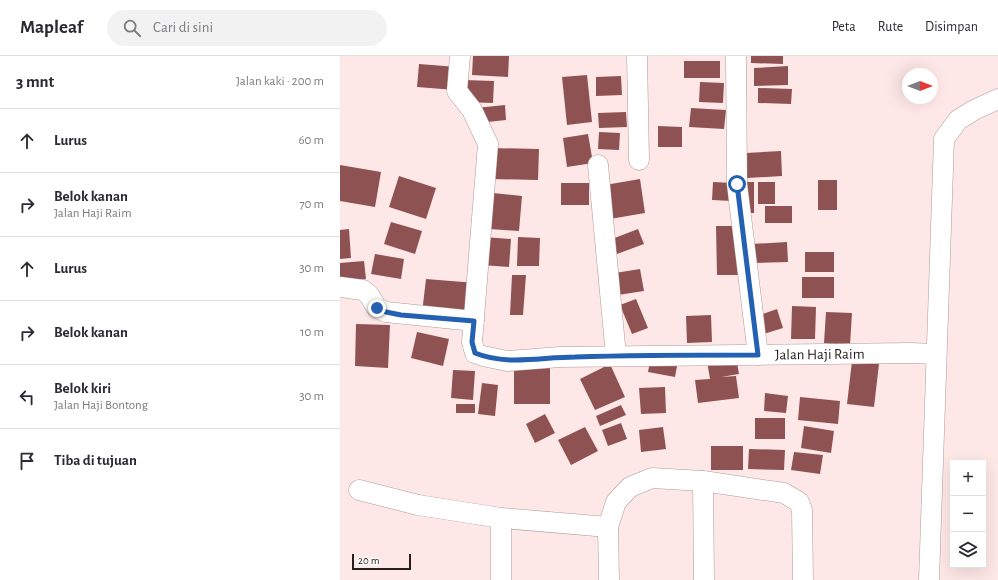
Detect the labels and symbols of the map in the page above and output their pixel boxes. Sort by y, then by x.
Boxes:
north arrow [902,68,938,104]
route start [728,175,746,193]
route end [368,299,386,317]
street label: Jalan Haji Raim [775,347,865,363]
scale bar [352,552,411,571]

